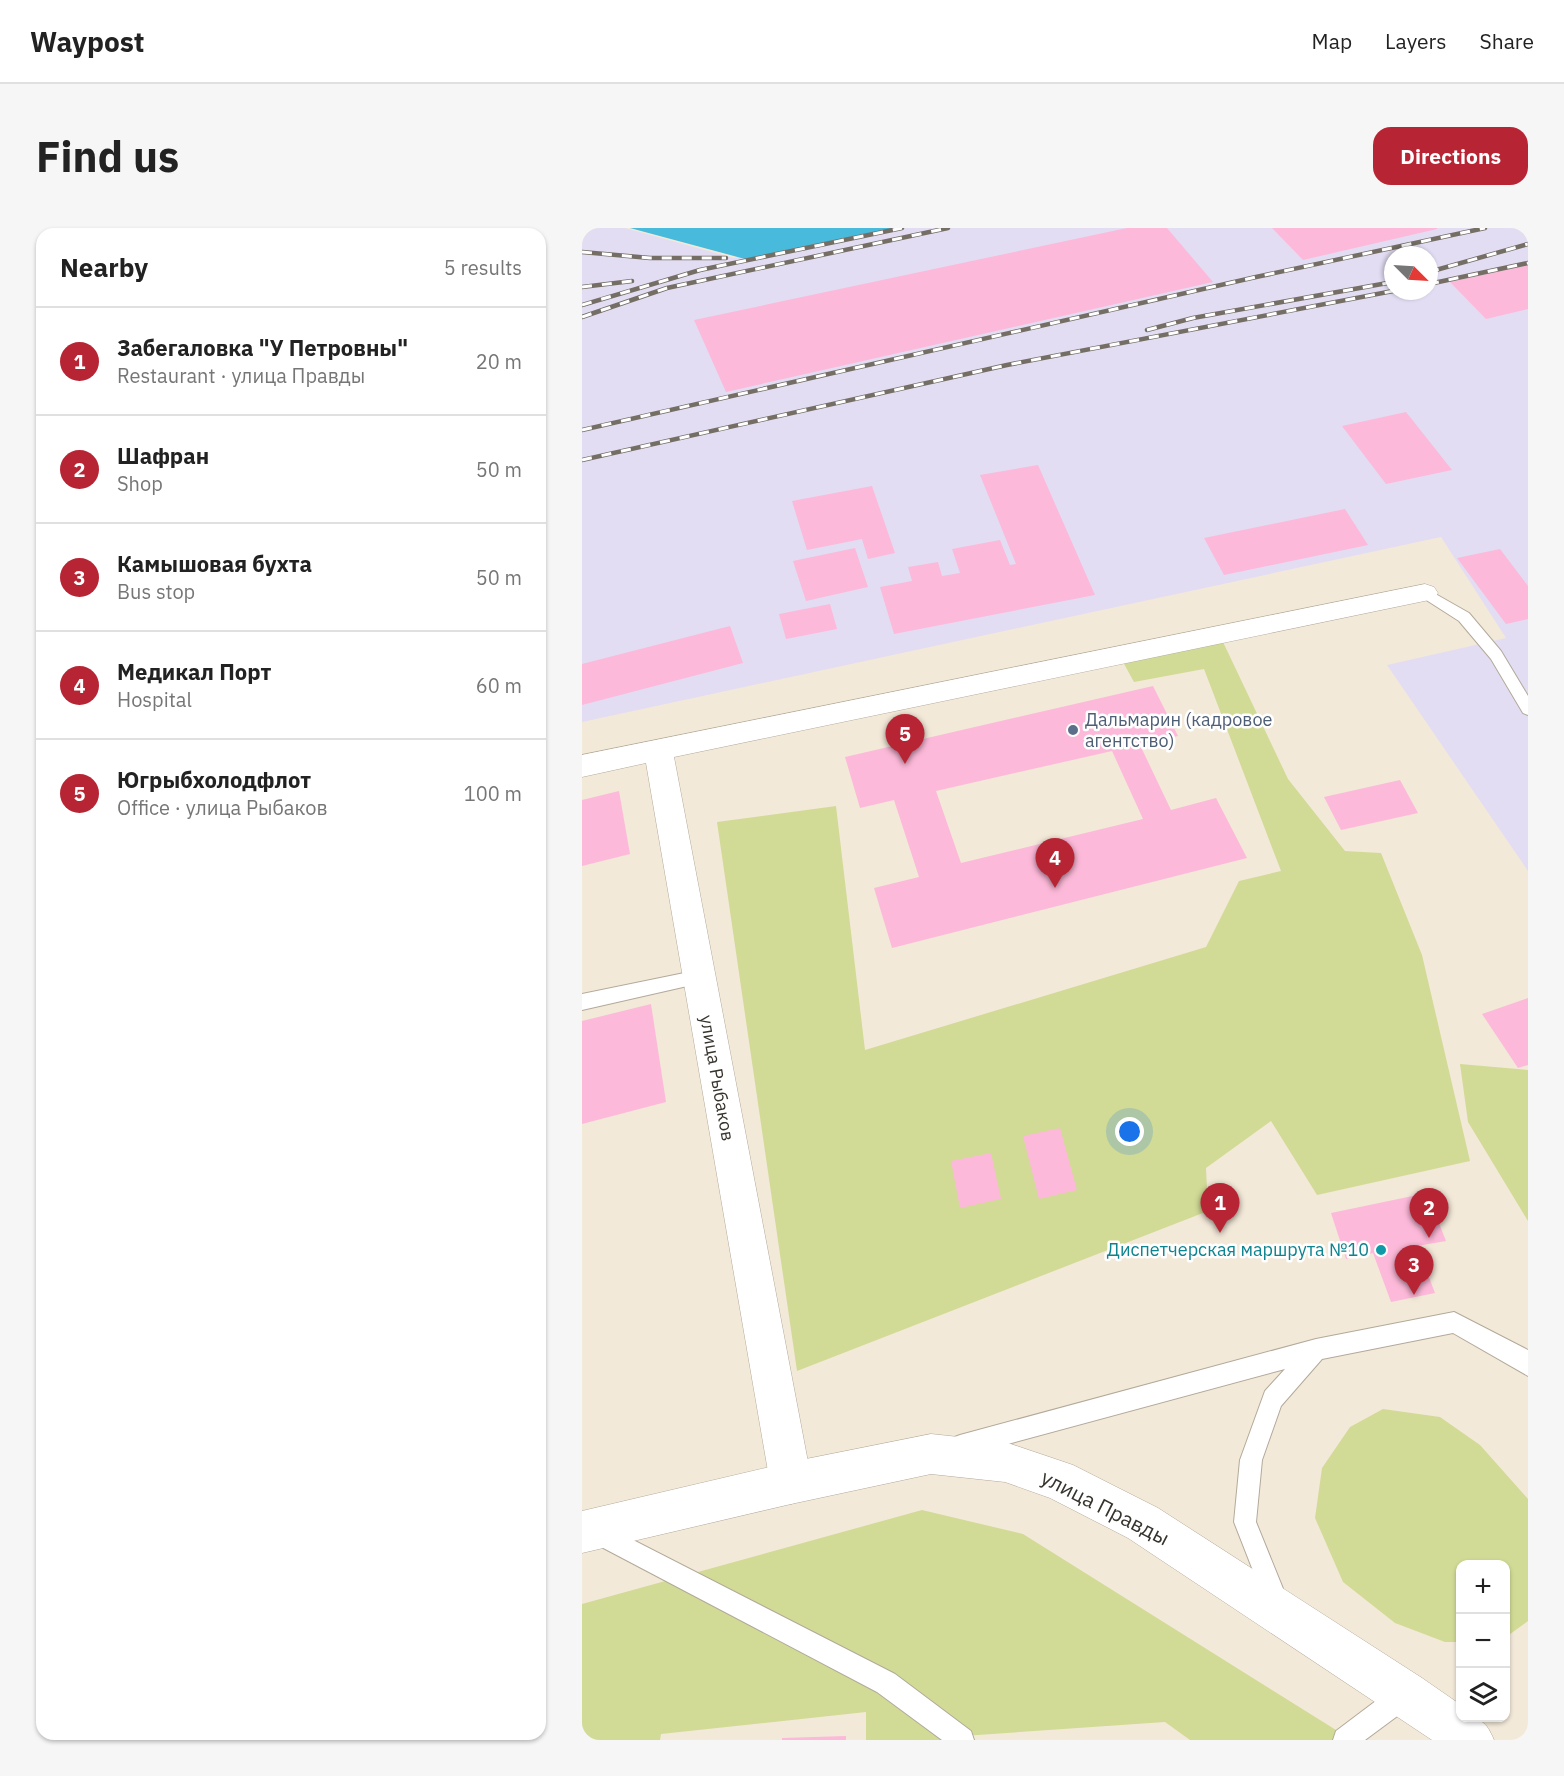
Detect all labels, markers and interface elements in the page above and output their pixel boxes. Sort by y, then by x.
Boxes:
text: Waypost [30,23,144,60]
text: Map [1312,27,1352,55]
text: Layers [1385,27,1447,55]
text: Share [1480,27,1534,55]
button: Directions [1373,127,1528,185]
text: Find us [36,129,179,184]
north arrow [1384,246,1438,300]
text: Nearby [60,250,148,284]
text: 5 results [444,254,522,281]
text: Забегаловка "У Петровны" [117,333,408,362]
text: 1 [74,348,86,375]
text: 20 m [476,348,522,375]
text: Restaurant · улица Правды [117,362,365,389]
text: Шафран [117,441,209,470]
text: 2 [74,456,86,483]
text: 50 m [476,456,522,483]
text: Shop [117,470,163,497]
text: Камышовая бухта [117,549,312,578]
text: 3 [74,564,86,591]
text: 50 m [476,564,522,591]
text: Bus stop [117,578,195,605]
text: Медикал Порт [117,657,271,686]
text: 4 [74,672,86,699]
text: 60 m [476,672,522,699]
text: Hospital [117,686,192,713]
place label: Дальмарин (кадровое агентство) [1085,708,1272,752]
pin: 5 [886,714,924,764]
marker: Дальмарин (кадровое агентство) [1066,723,1080,737]
text: Югрыбхолодфлот [117,765,311,794]
text: 5 [74,780,86,807]
text: 100 m [464,780,522,807]
text: Office · улица Рыбаков [117,794,328,821]
pin: 4 [1036,838,1074,888]
street label: улица Рыбаков [695,1013,740,1143]
your location [1115,1117,1144,1146]
pin: 1 [1200,1184,1240,1233]
pin: 2 [1410,1188,1448,1238]
place label: Диспетчерская маршрута №10 [1107,1238,1369,1261]
marker: Диспетчерская маршрута №10 [1374,1243,1388,1257]
pin: 3 [1394,1246,1434,1295]
street label: улица Правды [1036,1463,1174,1551]
map controls [1456,1560,1510,1722]
button: + [1456,1560,1510,1614]
button: − [1456,1614,1510,1668]
button: layers [1456,1668,1510,1722]

